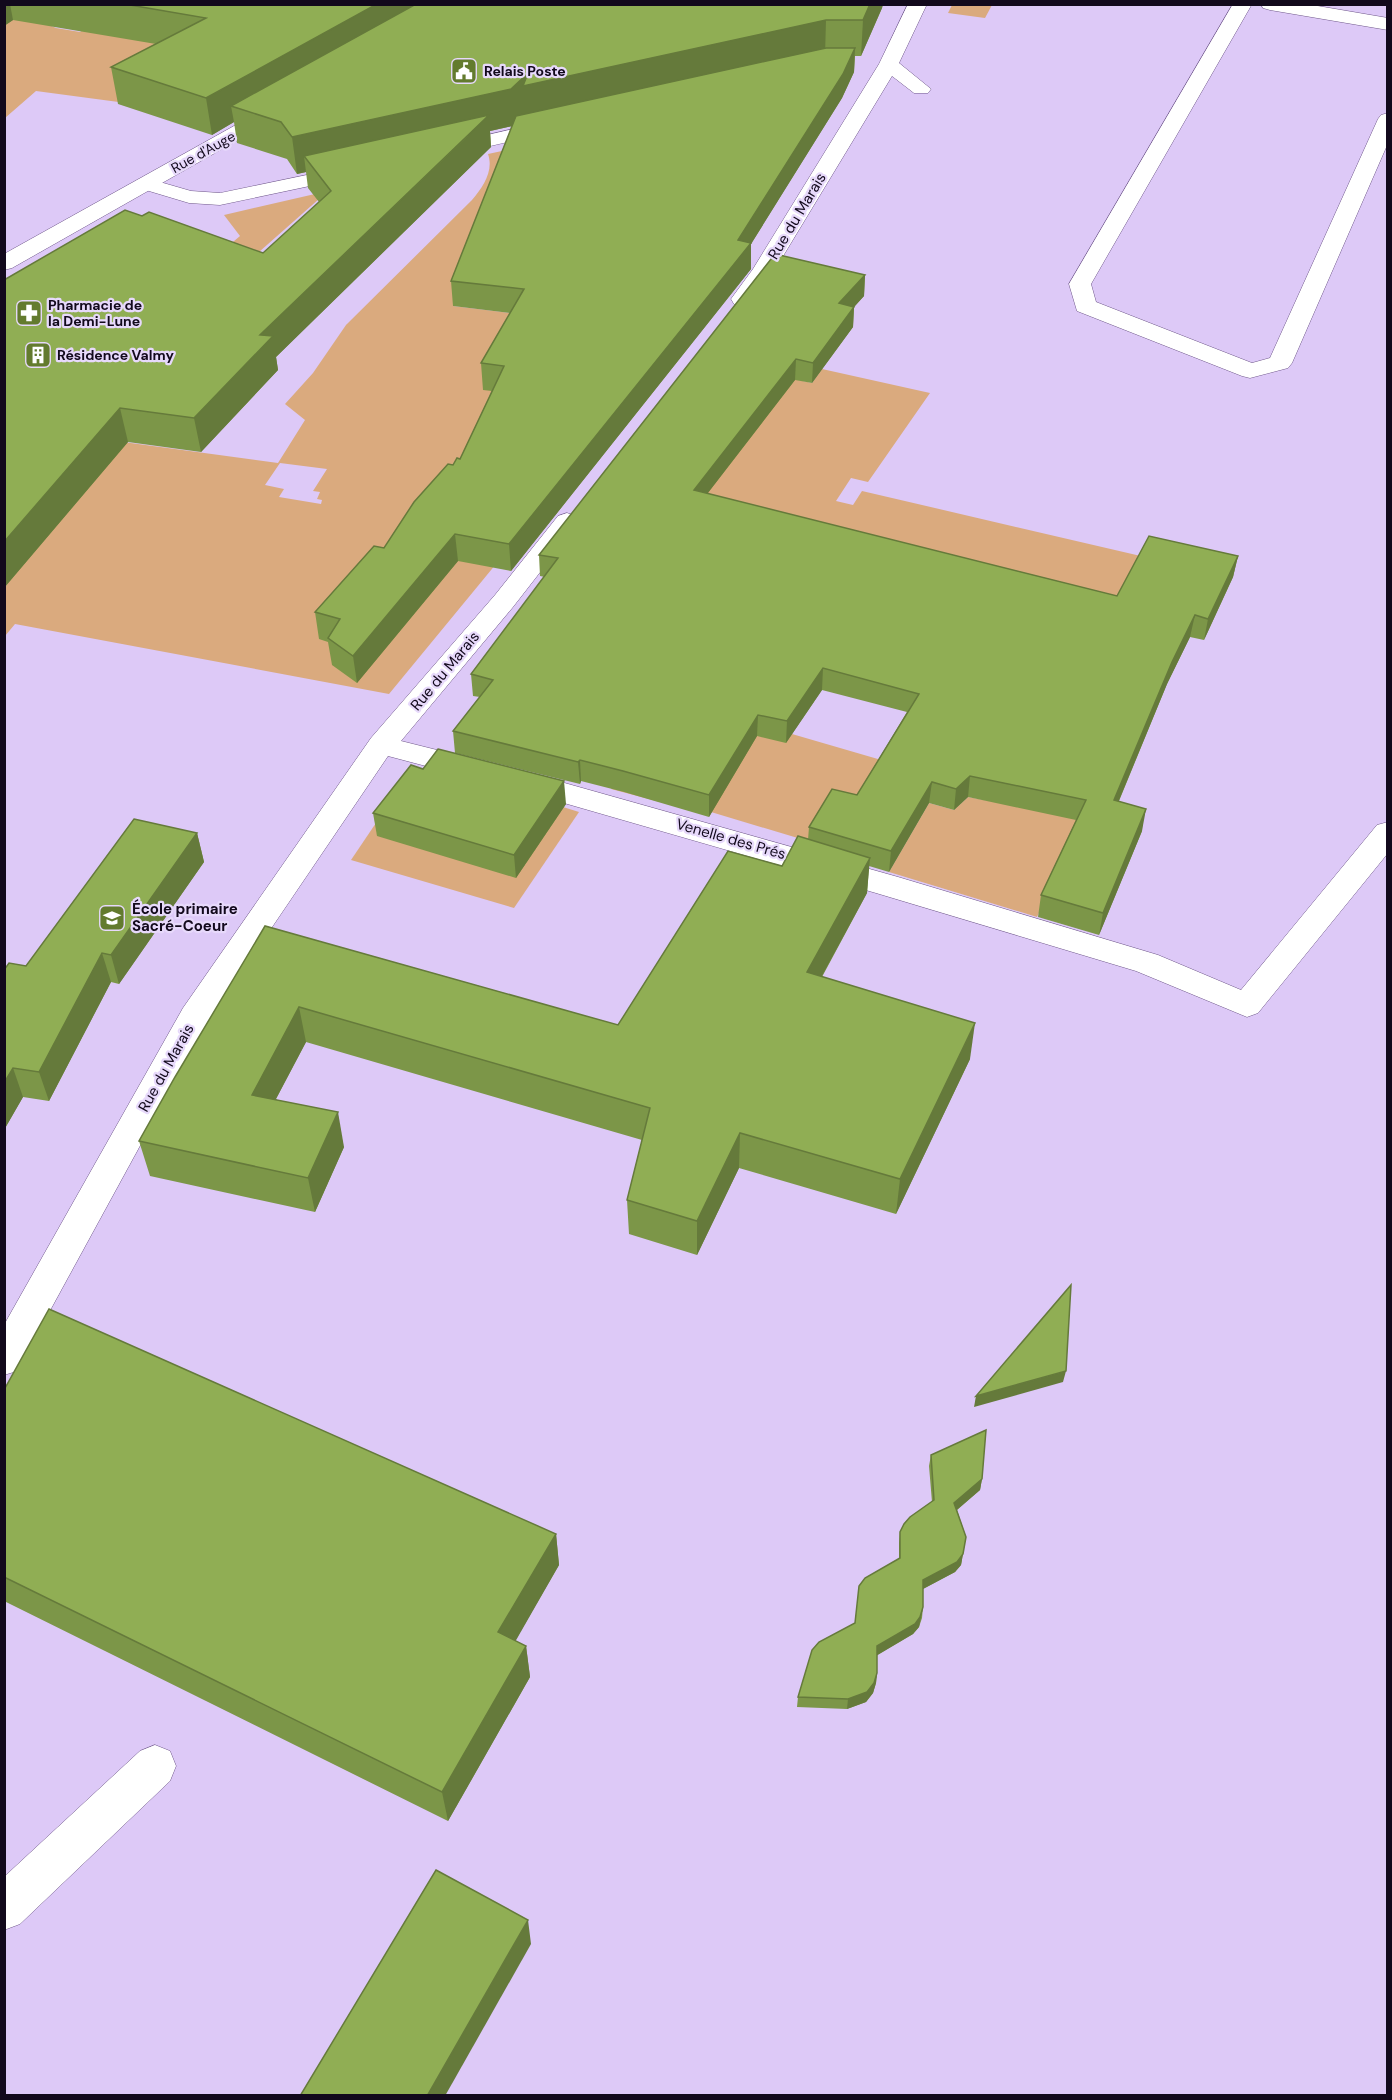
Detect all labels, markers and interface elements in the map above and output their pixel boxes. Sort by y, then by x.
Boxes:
public building icon: Relais Poste [449,56,479,86]
place label: Relais Poste [484,62,566,80]
street label: Rue d'Auge [168,127,238,177]
street label: Rue du Marais [763,169,831,263]
place label: Pharmacie de la Demi-Lune [48,296,142,330]
pharmacy icon: Pharmacie de la Demi-Lune [14,298,44,328]
building icon: Résidence Valmy [23,340,53,370]
place label: Résidence Valmy [57,346,174,364]
street label: Rue du Marais [406,627,484,715]
street label: Venelle des Prés [674,814,788,864]
place label: École primaire Sacré-Coeur [132,899,238,936]
school or university icon: École primaire Sacré-Coeur [97,903,127,933]
street label: Rue du Marais [134,1020,198,1116]

